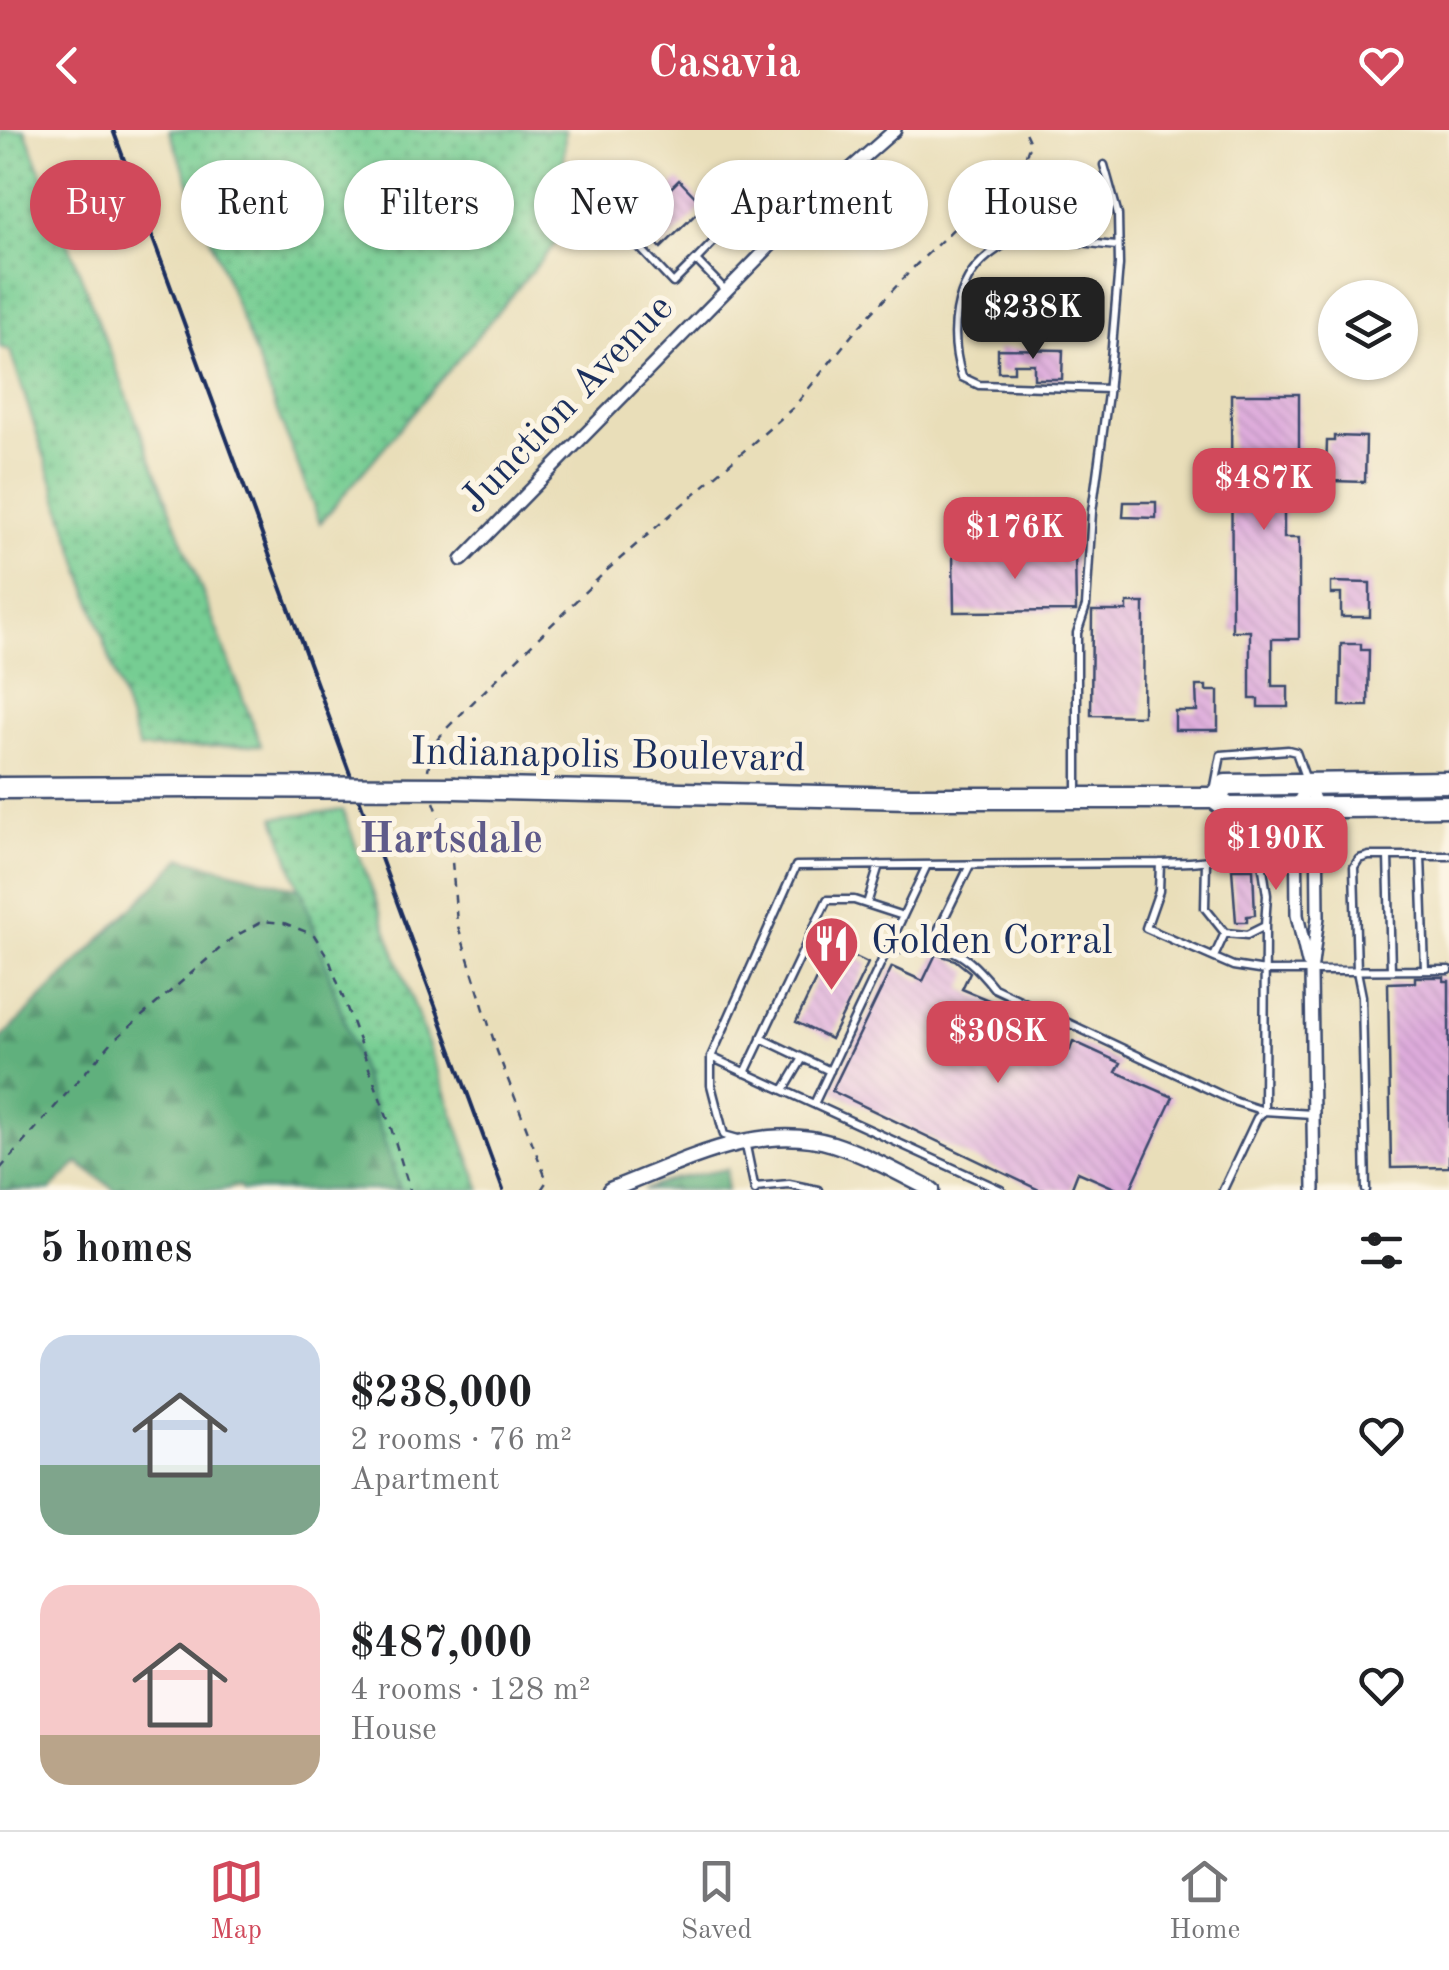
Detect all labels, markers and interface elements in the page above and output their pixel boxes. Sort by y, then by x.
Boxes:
icon: back [40,38,95,93]
icon: heart [1354,38,1409,93]
text: Casavia [648,42,801,87]
chip: Buy [30,160,161,250]
chip: Rent [181,160,324,250]
chip: Filters [344,160,514,250]
chip: New [534,160,674,250]
chip: Apartment [694,160,928,250]
chip: House [948,160,1113,250]
pin: $238K [963,277,1103,362]
map controls [1318,280,1418,380]
button: layers [1318,280,1418,380]
street label: Junction Avenue [454,288,682,522]
text: $238K [984,293,1082,325]
pin: $487K [1194,448,1334,533]
text: $487K [1215,464,1313,496]
pin: $176K [945,497,1085,582]
text: $176K [966,513,1064,545]
street label: Indianapolis Boulevard [410,734,806,780]
pin: $190K [1206,808,1346,893]
district label: Hartsdale [359,820,543,862]
text: $190K [1227,824,1325,856]
restaurant icon: Golden Corral [802,913,862,992]
place label: Golden Corral [871,923,1113,963]
pin: $308K [928,1001,1068,1086]
text: $308K [949,1017,1047,1049]
icon: filters [1354,1223,1409,1278]
text: 5 homes [40,1229,192,1271]
text: $238,000 [350,1374,532,1416]
icon: home [120,1375,240,1495]
icon: heart [1354,1408,1409,1463]
text: 2 rooms · 76 m² [350,1425,572,1457]
text: Apartment [350,1465,500,1497]
text: $487,000 [350,1624,532,1666]
icon: home [120,1625,240,1745]
icon: heart [1354,1658,1409,1713]
text: 4 rooms · 128 m² [350,1675,591,1707]
text: House [350,1715,437,1747]
tab: Map [209,1854,264,1949]
tab: Saved [681,1854,752,1949]
tab: Home [1169,1854,1240,1949]

